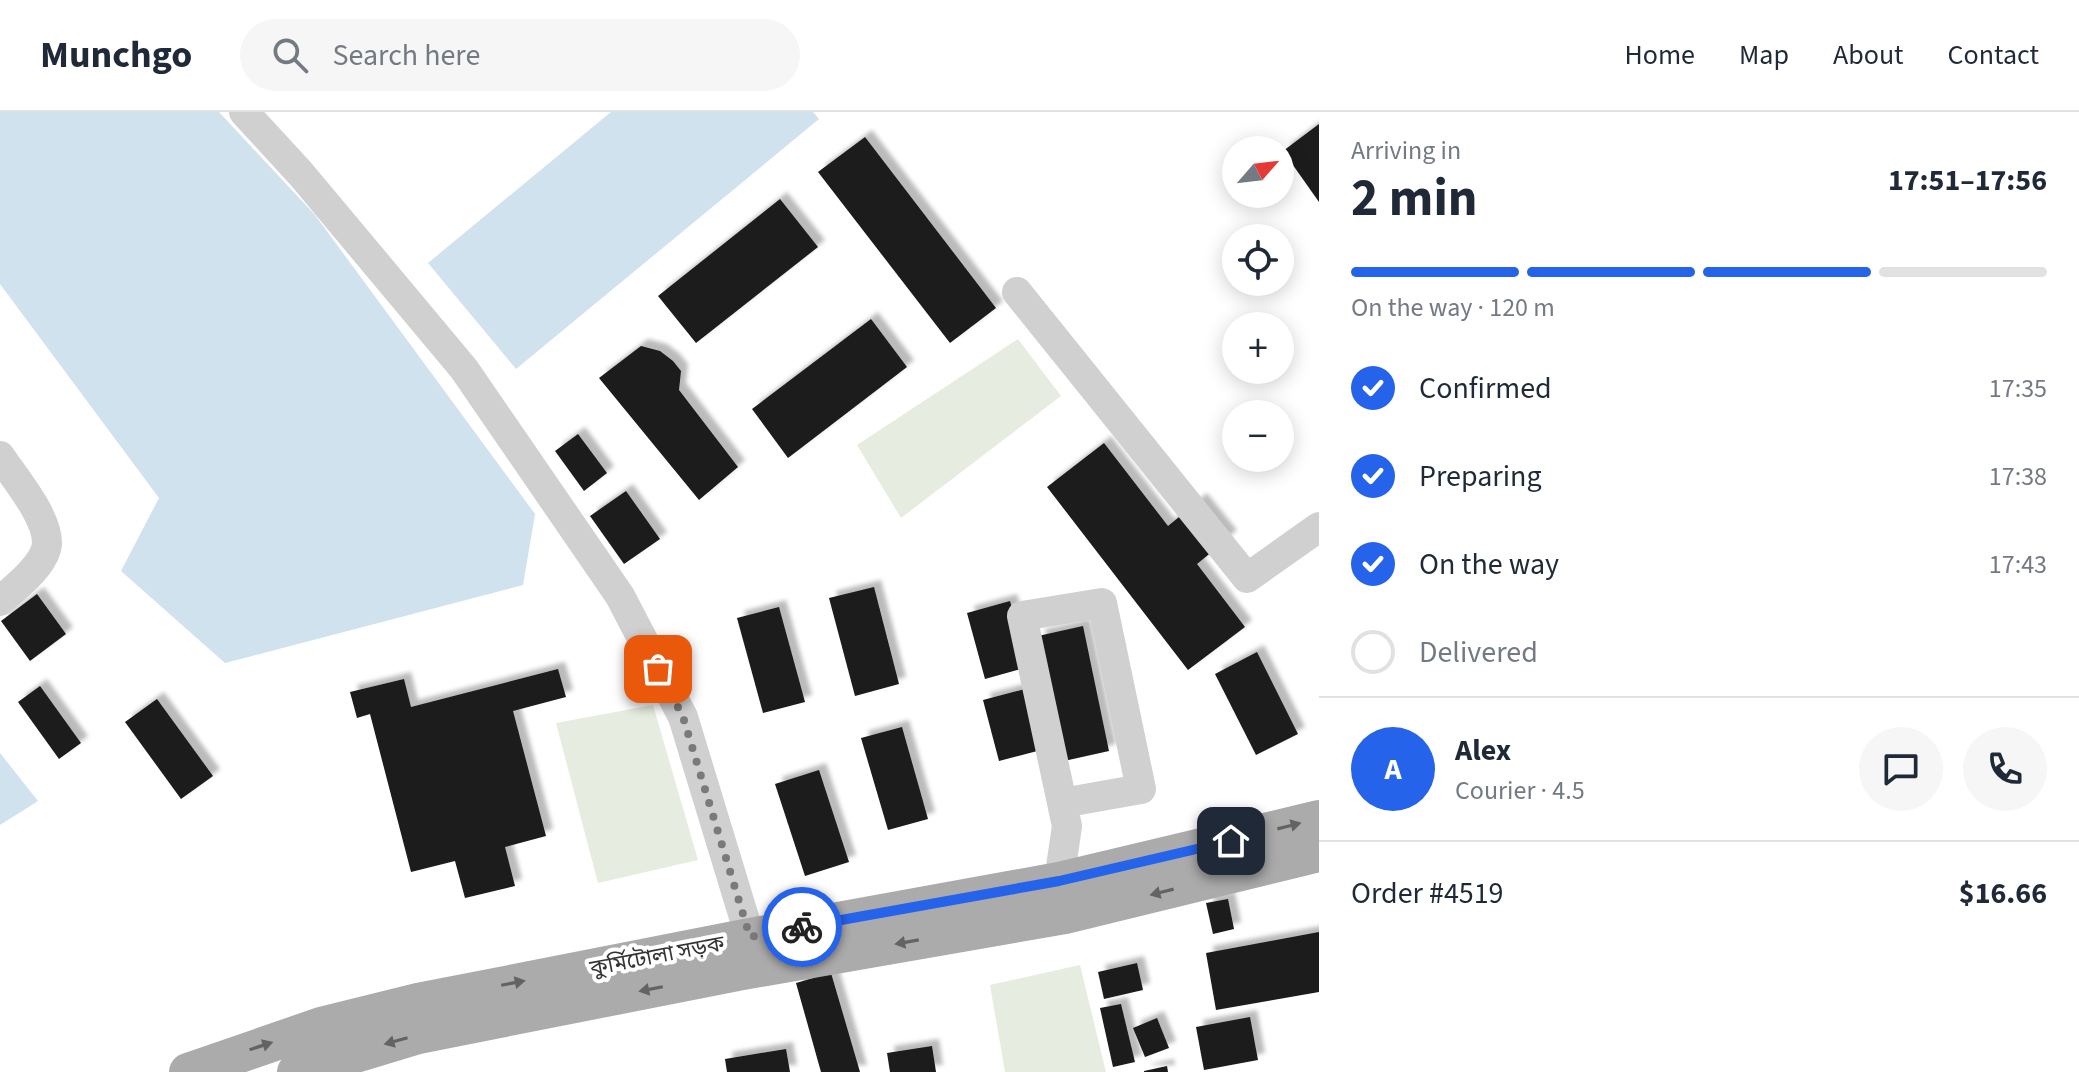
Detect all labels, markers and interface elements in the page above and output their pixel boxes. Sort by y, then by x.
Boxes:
search box [240,19,800,91]
text: Munchgo [40,28,192,82]
icon: search [268,33,312,77]
text: Search here [332,34,480,77]
text: Home [1624,35,1695,75]
text: Map [1739,35,1789,75]
text: About [1833,35,1904,75]
text: Contact [1948,35,2039,75]
text: Arriving in [1351,132,1461,169]
north arrow [1222,136,1294,208]
map controls [1222,136,1294,472]
text: 17:51–17:56 [1888,159,2047,202]
text: 2 min [1351,162,1478,236]
button: locate [1222,224,1294,296]
text: On the way · 120 m [1351,289,1555,326]
button: + [1222,312,1294,384]
icon: check [1351,366,1395,410]
text: Confirmed [1419,367,1552,410]
text: 17:35 [1989,370,2047,407]
button: − [1222,400,1294,472]
icon: check [1351,454,1395,498]
text: Preparing [1419,455,1542,498]
text: 17:38 [1989,458,2047,495]
icon: check [1351,542,1395,586]
text: On the way [1419,543,1559,586]
text: 17:43 [1989,546,2047,583]
text: Delivered [1419,631,1538,674]
pin [624,635,692,703]
icon: bag [636,647,680,691]
button: chat [1859,727,1943,811]
button: phone [1963,727,2047,811]
text: Alex [1455,729,1511,772]
text: A [1384,748,1402,791]
text: Courier · 4.5 [1455,772,1585,809]
pin [1197,807,1265,875]
icon: home [1209,819,1253,863]
one-way arrow [1277,820,1302,832]
text: Order #4519 [1351,872,1504,915]
text: $16.66 [1959,872,2047,915]
one-way arrow [1149,886,1174,898]
courier [762,887,842,967]
icon: bike [780,905,824,949]
street label: কুর্মিটোলা সড়ক [586,927,727,985]
one-way arrow [894,937,919,949]
one-way arrow [501,976,526,989]
one-way arrow [638,983,663,996]
one-way arrow [384,1036,409,1048]
one-way arrow [249,1039,273,1051]

